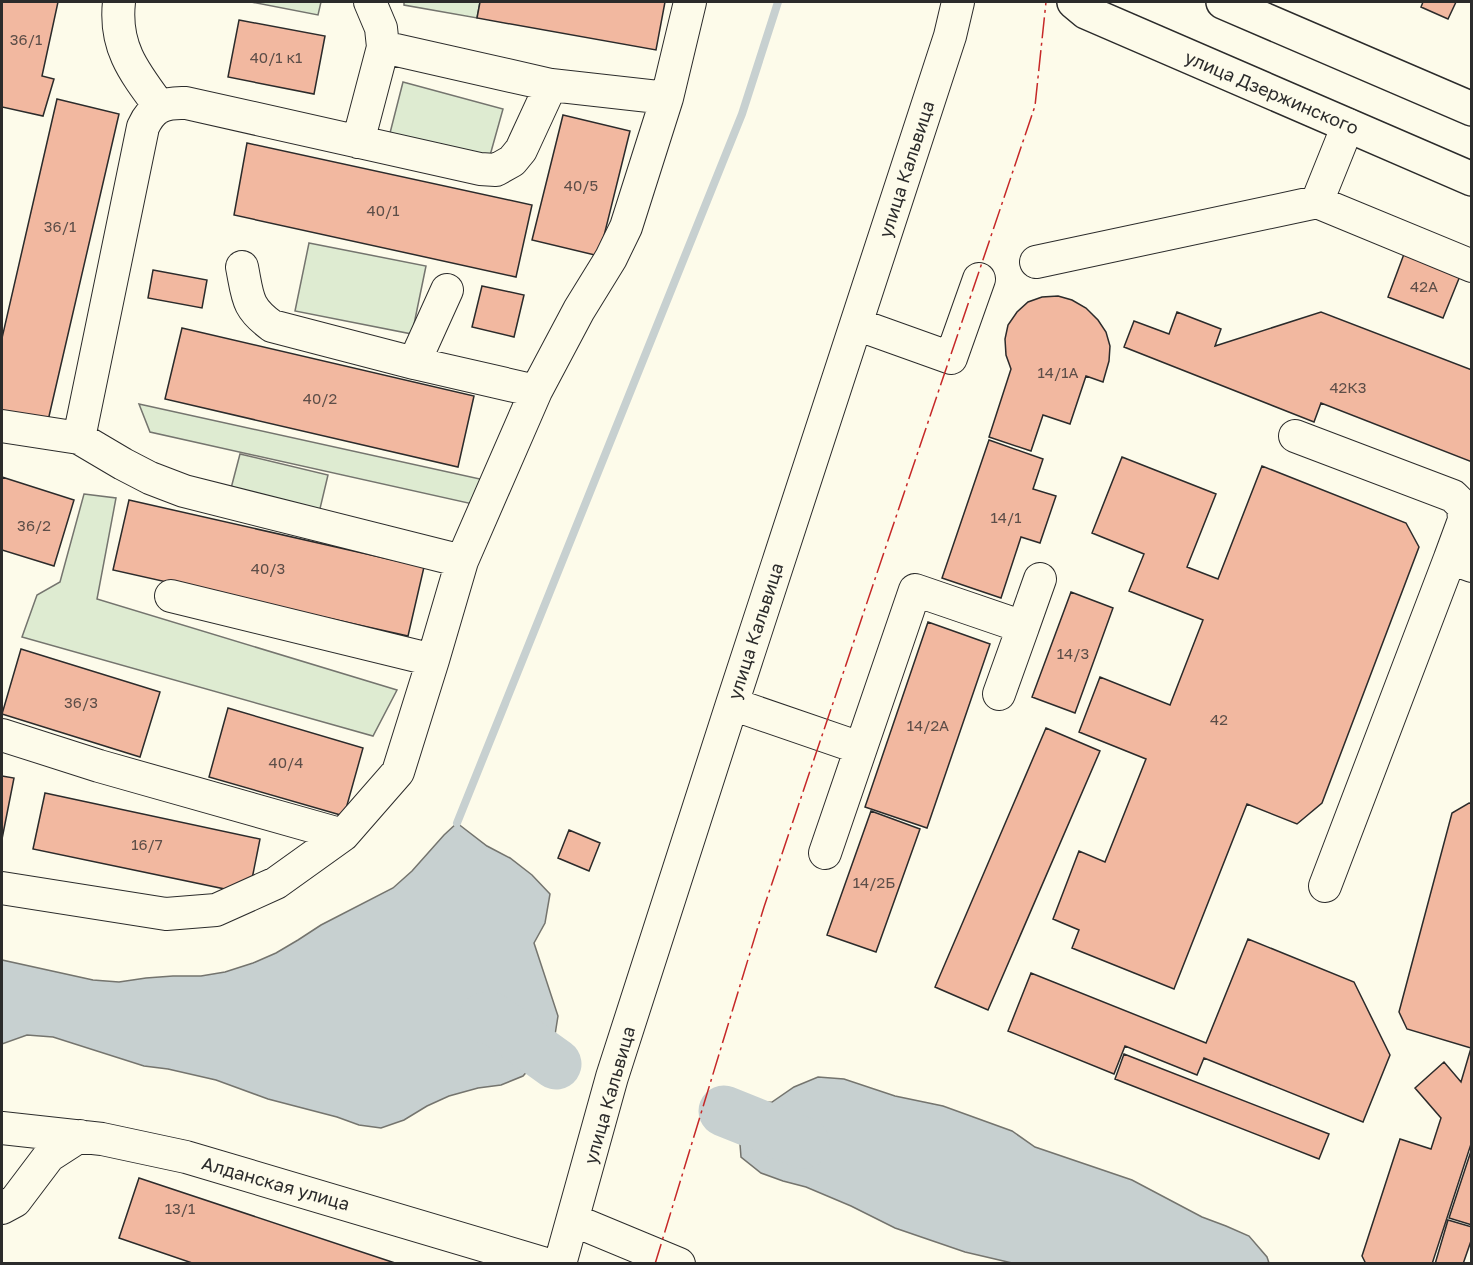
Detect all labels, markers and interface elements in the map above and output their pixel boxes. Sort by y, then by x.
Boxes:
house number: 36/1 [10,30,42,48]
street label: улица Дзержинского [1182,45,1362,139]
house number: 40/1 к1 [250,48,302,66]
street label: улица Кальвица [874,98,938,240]
house number: 40/5 [564,176,598,194]
house number: 40/1 [367,201,399,219]
house number: 36/1 [44,217,76,235]
house number: 42А [1410,277,1438,295]
house number: 14/1А [1038,363,1078,381]
house number: 42К3 [1329,378,1367,396]
house number: 40/2 [303,389,337,407]
house number: 14/1 [991,508,1021,526]
house number: 36/2 [17,516,51,534]
house number: 40/3 [251,559,285,577]
street label: улица Кальвица [723,560,787,702]
house number: 14/3 [1057,644,1089,662]
house number: 36/3 [64,693,98,711]
house number: 42 [1210,710,1228,728]
house number: 14/2А [907,716,949,734]
house number: 40/4 [269,753,303,771]
house number: 16/7 [131,835,163,853]
house number: 14/2Б [853,873,895,891]
street label: улица Кальвица [579,1023,639,1167]
street label: Алданская улица [200,1151,352,1215]
house number: 13/1 [165,1199,195,1217]

